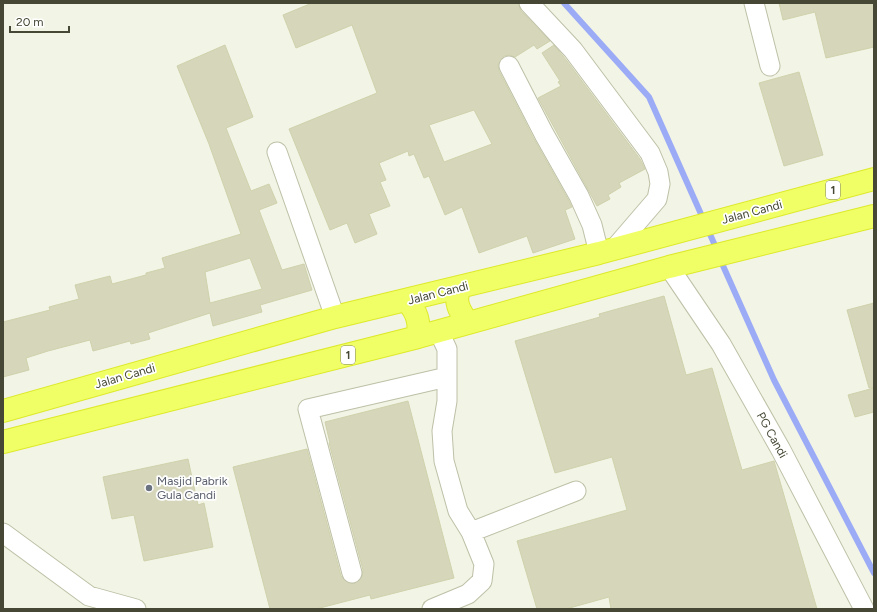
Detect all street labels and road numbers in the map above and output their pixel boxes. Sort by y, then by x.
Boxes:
road number: 1 [826,181,840,199]
street label: Jalan Candi [720,197,784,227]
street label: Jalan Candi [406,279,470,307]
road number: 1 [341,346,355,364]
street label: Jalan Candi [93,361,157,391]
street label: PG Candi [754,410,790,460]

